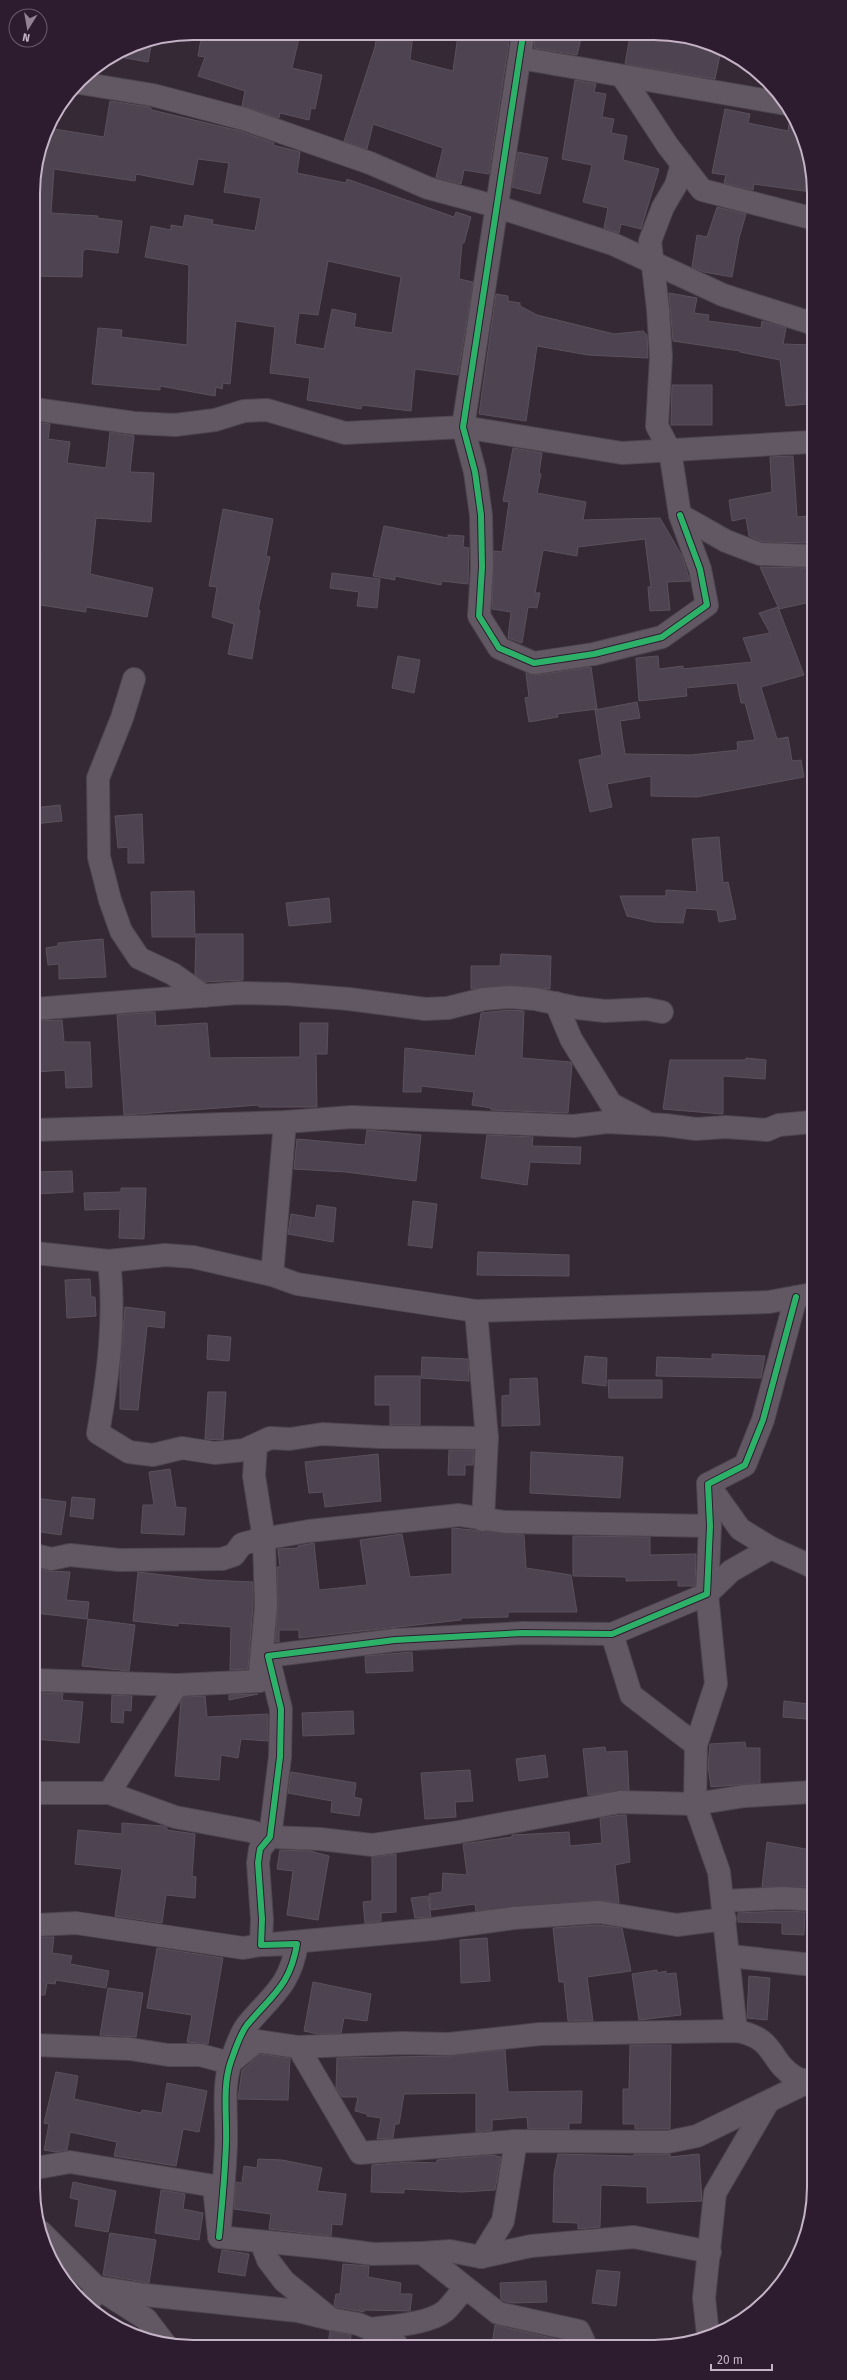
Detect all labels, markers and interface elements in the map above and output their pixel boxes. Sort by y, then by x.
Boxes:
north arrow [8,8,48,48]
text: N [21,30,31,44]
scale bar [711,2346,772,2372]
text: 20 m [717,2353,743,2367]

